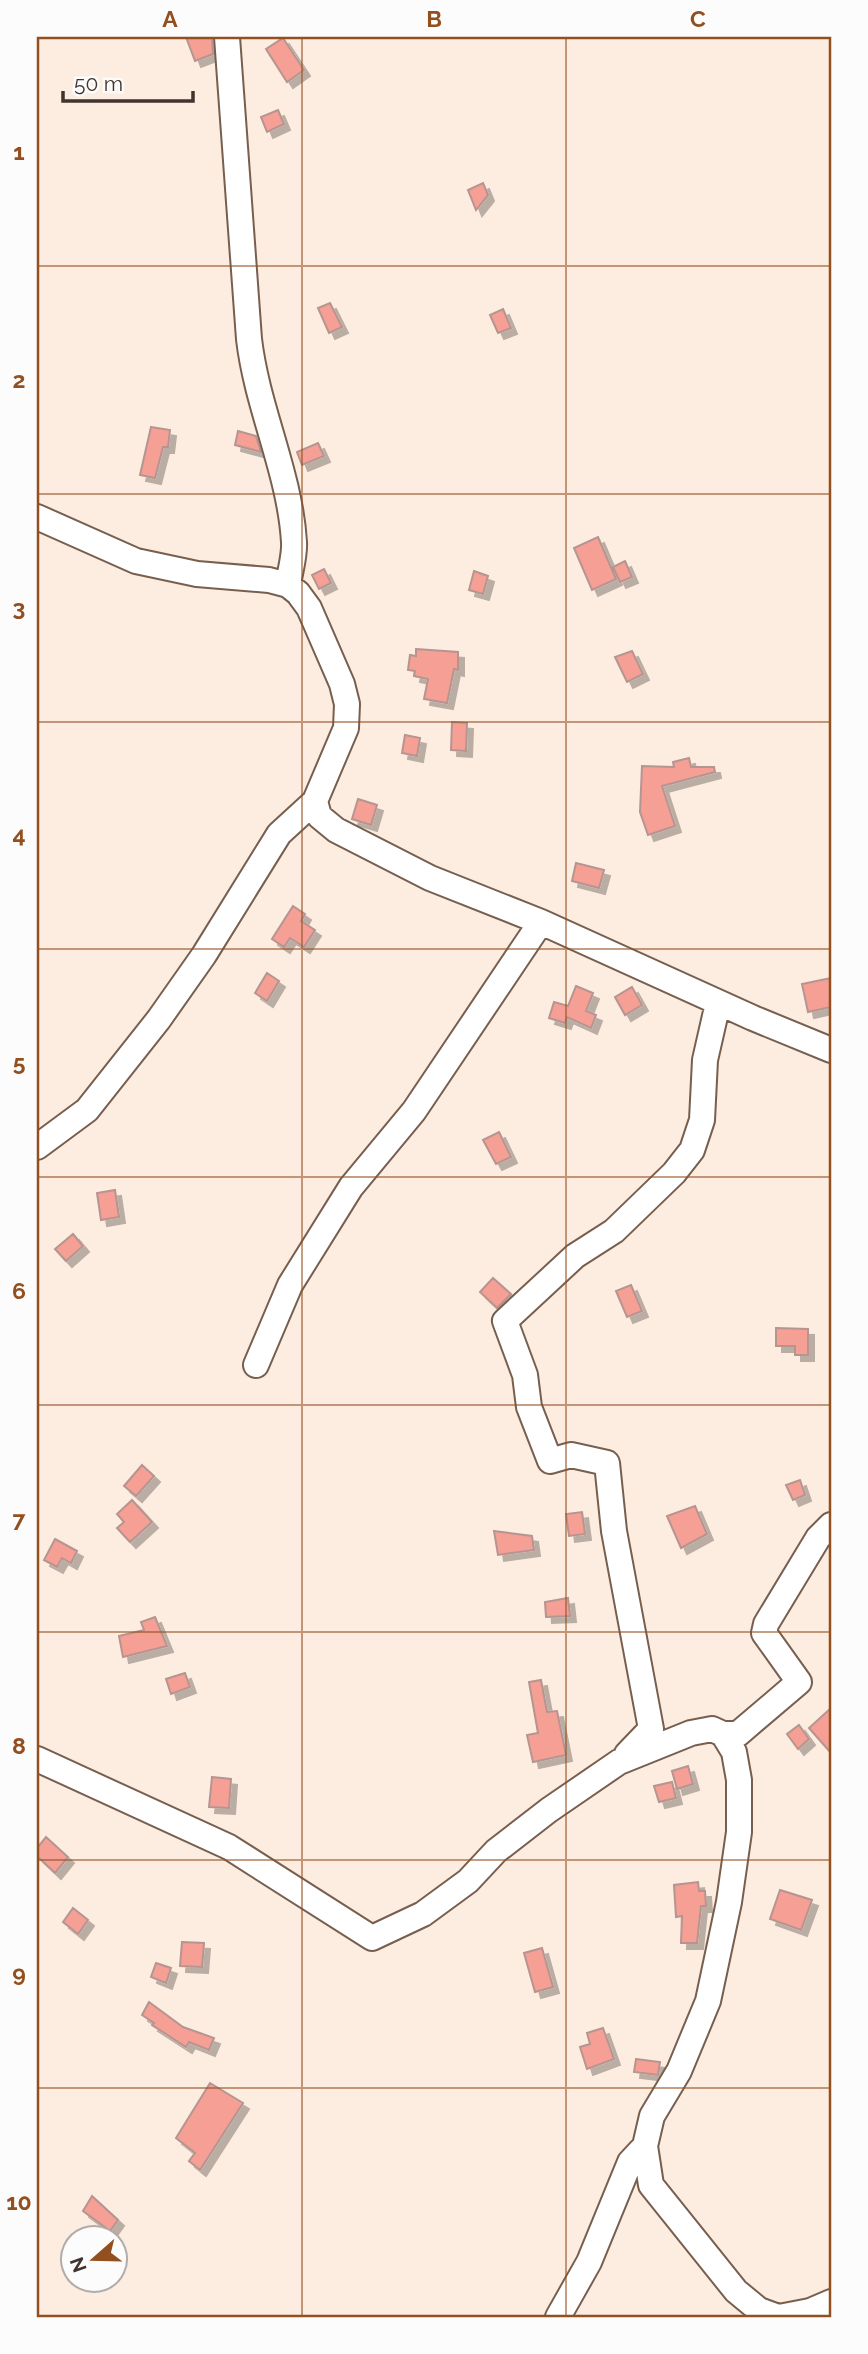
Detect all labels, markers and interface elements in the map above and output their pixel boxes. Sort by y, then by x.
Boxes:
text: A [162,5,178,32]
text: B [426,5,442,32]
text: C [690,5,706,32]
scale bar [63,60,192,104]
text: 50 m [74,71,123,96]
text: 1 [13,138,25,165]
text: 2 [13,366,25,393]
text: 3 [13,594,25,621]
text: 4 [12,821,26,848]
text: 5 [13,1049,26,1076]
text: 6 [12,1277,26,1304]
text: 7 [13,1505,26,1532]
text: 8 [12,1732,26,1759]
text: 9 [12,1960,26,1987]
text: 10 [6,2188,32,2215]
north arrow [60,2224,130,2294]
text: N [65,2254,91,2275]

